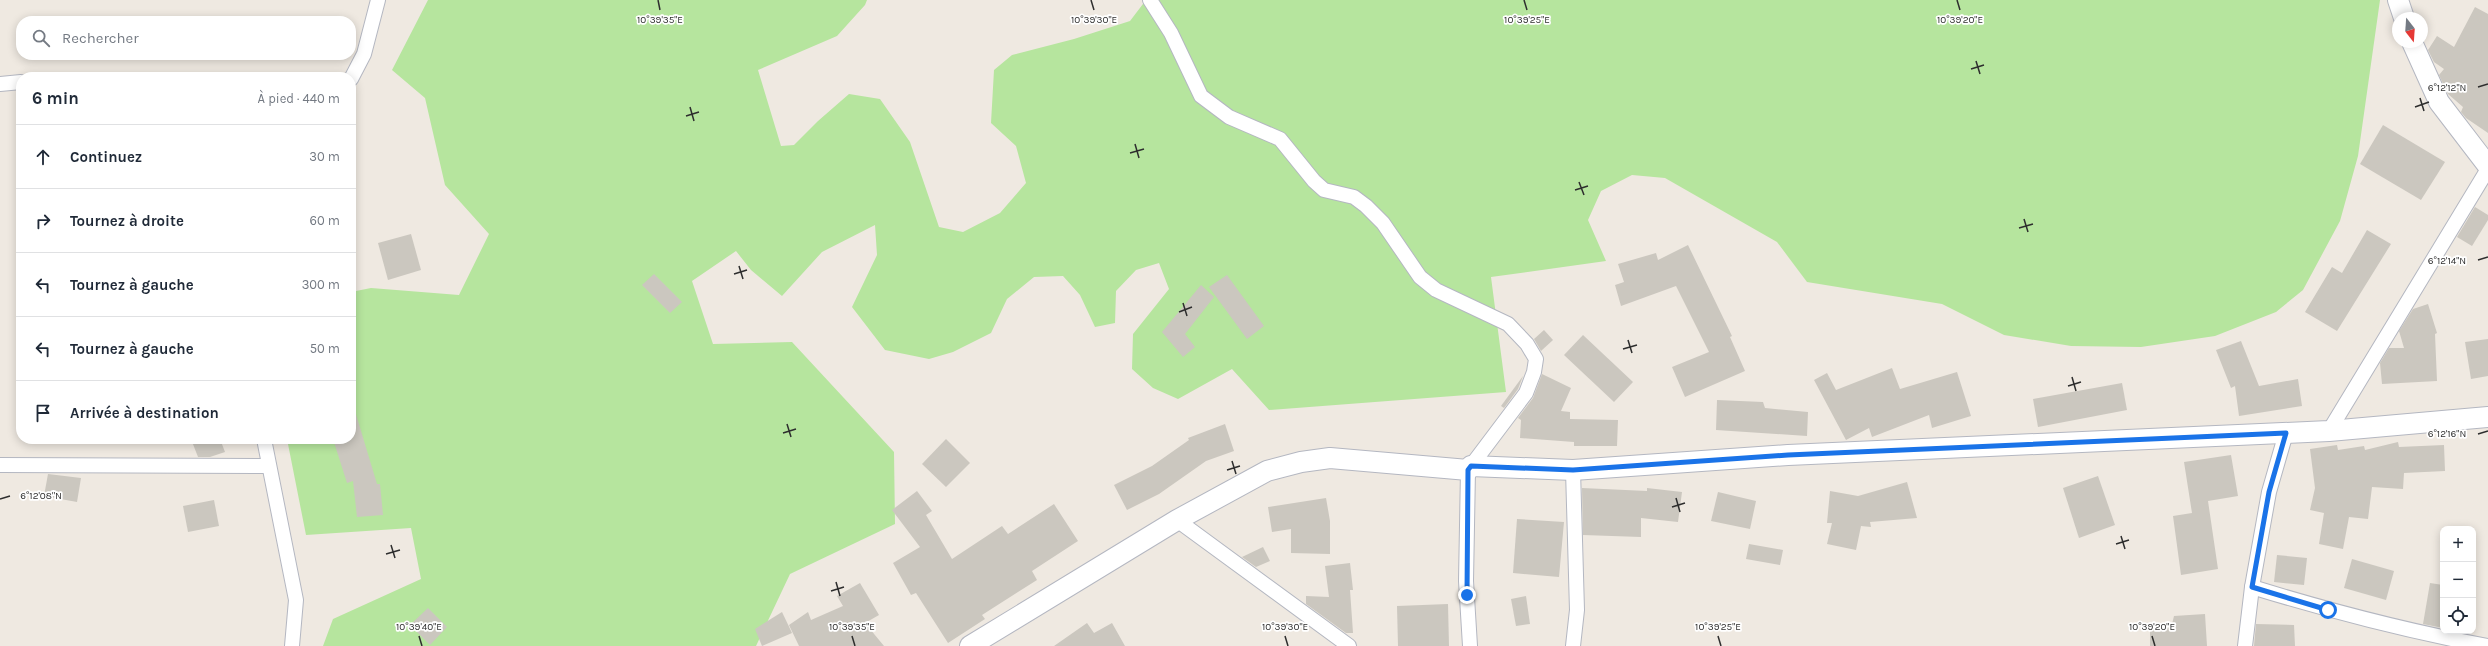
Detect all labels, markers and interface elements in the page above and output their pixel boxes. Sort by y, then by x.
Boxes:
north arrow [2392,12,2428,48]
text: 10°39'35"E [637,14,683,26]
text: 10°39'30"E [1071,14,1117,26]
text: 10°39'25"E [1504,14,1550,26]
text: 10°39'20"E [1937,14,1983,26]
search box [16,16,356,60]
icon: search [30,27,52,49]
text: Rechercher [62,29,139,47]
text: 6°12'12"N [2428,82,2466,94]
text: 6 min [32,88,79,108]
text: À pied · 440 m [258,91,340,106]
icon: ahead [32,146,54,168]
text: Continuez [70,148,142,166]
text: 30 m [309,149,340,164]
icon: right [32,210,54,232]
text: Tournez à droite [70,212,184,230]
text: 60 m [310,213,340,228]
text: 6°12'14"N [2428,255,2466,267]
icon: left [32,274,54,296]
text: Tournez à gauche [70,276,194,294]
text: 300 m [302,277,340,292]
icon: left [32,338,54,360]
text: Tournez à gauche [70,340,194,358]
text: 50 m [310,341,340,356]
icon: arrive [32,402,54,424]
text: Arrivée à destination [70,404,219,422]
text: 6°12'16"N [2428,428,2466,440]
text: 6°12'08"N [20,490,62,502]
map controls [2440,526,2476,634]
button: + [2440,526,2476,562]
button: − [2440,562,2476,598]
route end [1458,586,1476,604]
button: locate [2440,598,2476,634]
route start [2319,601,2337,619]
text: 10°39'40"E [396,621,442,633]
text: 10°39'35"E [829,621,875,633]
text: 10°39'30"E [1262,621,1308,633]
text: 10°39'25"E [1695,621,1741,633]
text: 10°39'20"E [2129,621,2175,633]

